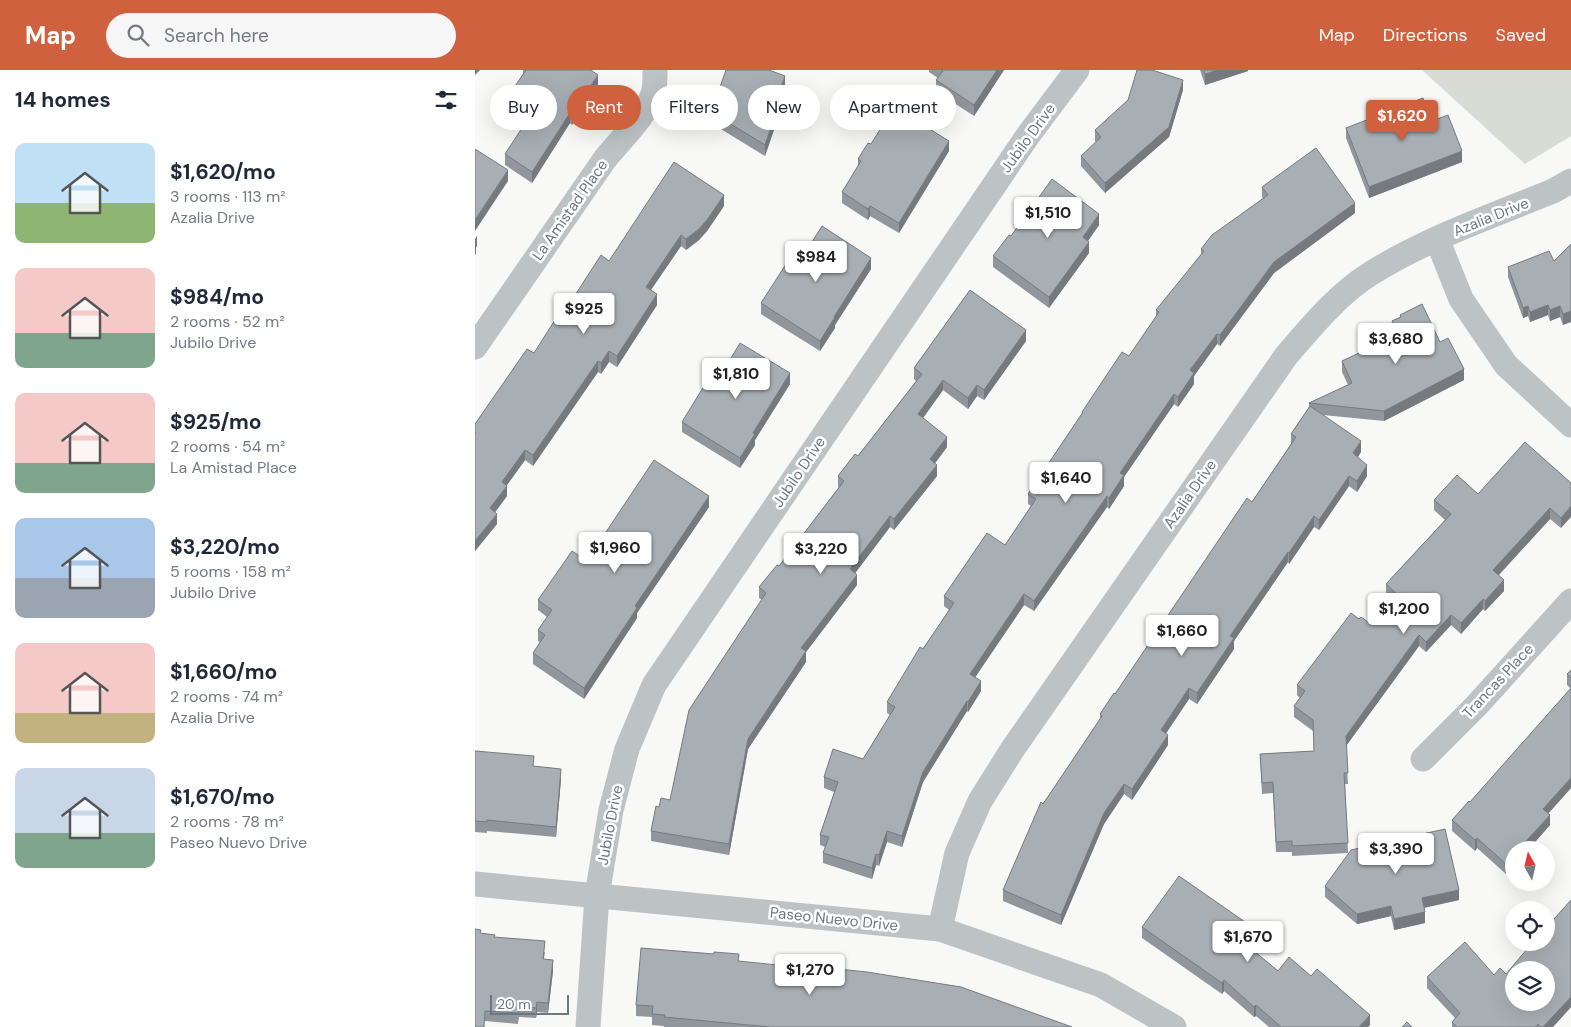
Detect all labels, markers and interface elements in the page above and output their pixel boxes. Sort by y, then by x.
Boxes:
search box [106,13,456,58]
text: Map [25,20,76,51]
icon: search [124,21,152,49]
text: Search here [164,23,269,48]
text: Map [1319,23,1355,47]
text: Directions [1383,23,1468,47]
text: Saved [1496,23,1546,47]
chip: Buy [490,85,557,130]
chip: Rent [567,85,641,130]
chip: Filters [651,85,738,130]
chip: New [748,85,820,130]
chip: Apartment [830,85,956,130]
text: 14 homes [15,86,111,114]
icon: filters [432,86,460,114]
street label: Jubilo Drive [996,99,1060,177]
pin: $1,620 [1361,100,1443,142]
text: $1,620 [1377,105,1427,126]
street label: La Amistad Place [528,156,612,264]
text: $1,620/mo [170,158,276,186]
icon: home [55,163,115,223]
text: 3 rooms · 113 m² [170,186,286,207]
street label: Azalia Drive [1450,193,1532,241]
pin: $1,510 [1007,196,1089,239]
text: $1,510 [1025,202,1071,223]
text: Azalia Drive [170,207,255,228]
pin: $984 [786,240,846,283]
text: $984 [796,246,836,267]
text: $984/mo [170,283,264,311]
icon: home [55,288,115,348]
pin: $925 [554,292,614,335]
text: $925 [565,298,603,319]
text: 2 rooms · 52 m² [170,311,285,332]
pin: $3,680 [1355,322,1437,365]
text: $3,680 [1369,328,1423,349]
text: Jubilo Drive [170,332,256,353]
pin: $1,810 [695,358,777,400]
text: $1,810 [713,363,759,384]
text: $925/mo [170,408,262,436]
icon: home [55,413,115,473]
street label: Jubilo Drive [768,433,830,511]
text: 2 rooms · 54 m² [170,436,285,457]
street label: Azalia Drive [1159,456,1221,532]
text: La Amistad Place [170,457,297,478]
pin: $1,640 [1025,462,1107,504]
text: $1,640 [1040,467,1092,488]
pin: $1,960 [574,532,656,574]
pin: $3,220 [780,532,862,575]
text: $3,220/mo [170,533,280,561]
text: $1,960 [590,537,641,558]
icon: home [55,538,115,598]
text: $3,220 [795,538,847,559]
text: 5 rooms · 158 m² [170,561,291,582]
text: Jubilo Drive [170,582,256,603]
pin: $1,200 [1363,592,1445,635]
text: $1,200 [1378,598,1430,619]
pin: $1,660 [1141,614,1223,657]
text: $1,660 [1157,620,1207,641]
street label: Trancas Place [1458,639,1538,723]
text: $1,660/mo [170,658,277,686]
icon: home [55,663,115,723]
text: 2 rooms · 74 m² [170,686,283,707]
text: Azalia Drive [170,707,255,728]
text: $1,670/mo [170,783,275,811]
street label: Jubilo Drive [592,783,628,867]
icon: home [55,788,115,848]
text: 2 rooms · 78 m² [170,811,284,832]
text: Paseo Nuevo Drive [170,832,307,853]
pin: $3,390 [1355,832,1437,875]
text: $3,390 [1369,838,1423,859]
north arrow [1505,841,1555,891]
map controls [1505,841,1555,1011]
button: locate [1505,901,1555,951]
street label: Paseo Nuevo Drive [769,902,899,936]
pin: $1,670 [1207,920,1289,963]
text: $1,670 [1223,926,1273,947]
pin: $1,270 [769,954,851,996]
text: $1,270 [786,959,834,980]
button: layers [1505,961,1555,1011]
scale bar [490,992,569,1015]
text: 20 m [497,995,531,1013]

